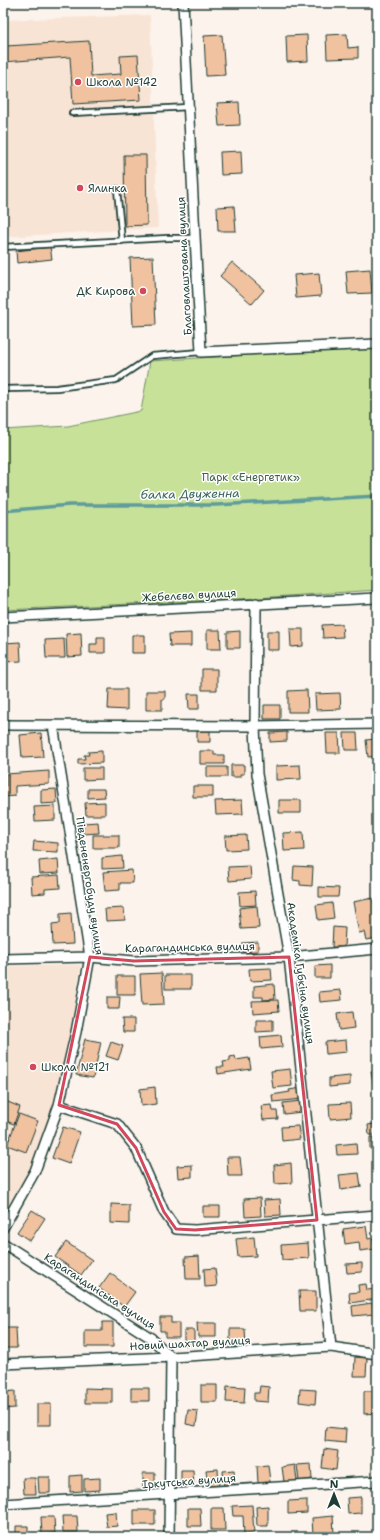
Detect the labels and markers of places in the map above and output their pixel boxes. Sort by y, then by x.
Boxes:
place label: Школа №142 [86,75,157,90]
marker: Школа №142 [73,77,83,87]
place label: Ялинка [88,181,127,196]
marker: Ялинка [75,183,85,193]
place label: ДК Кирова [76,284,135,299]
marker: ДК Кирова [138,286,148,296]
place label: Школа №121 [41,1060,109,1075]
marker: Школа №121 [28,1062,38,1072]

